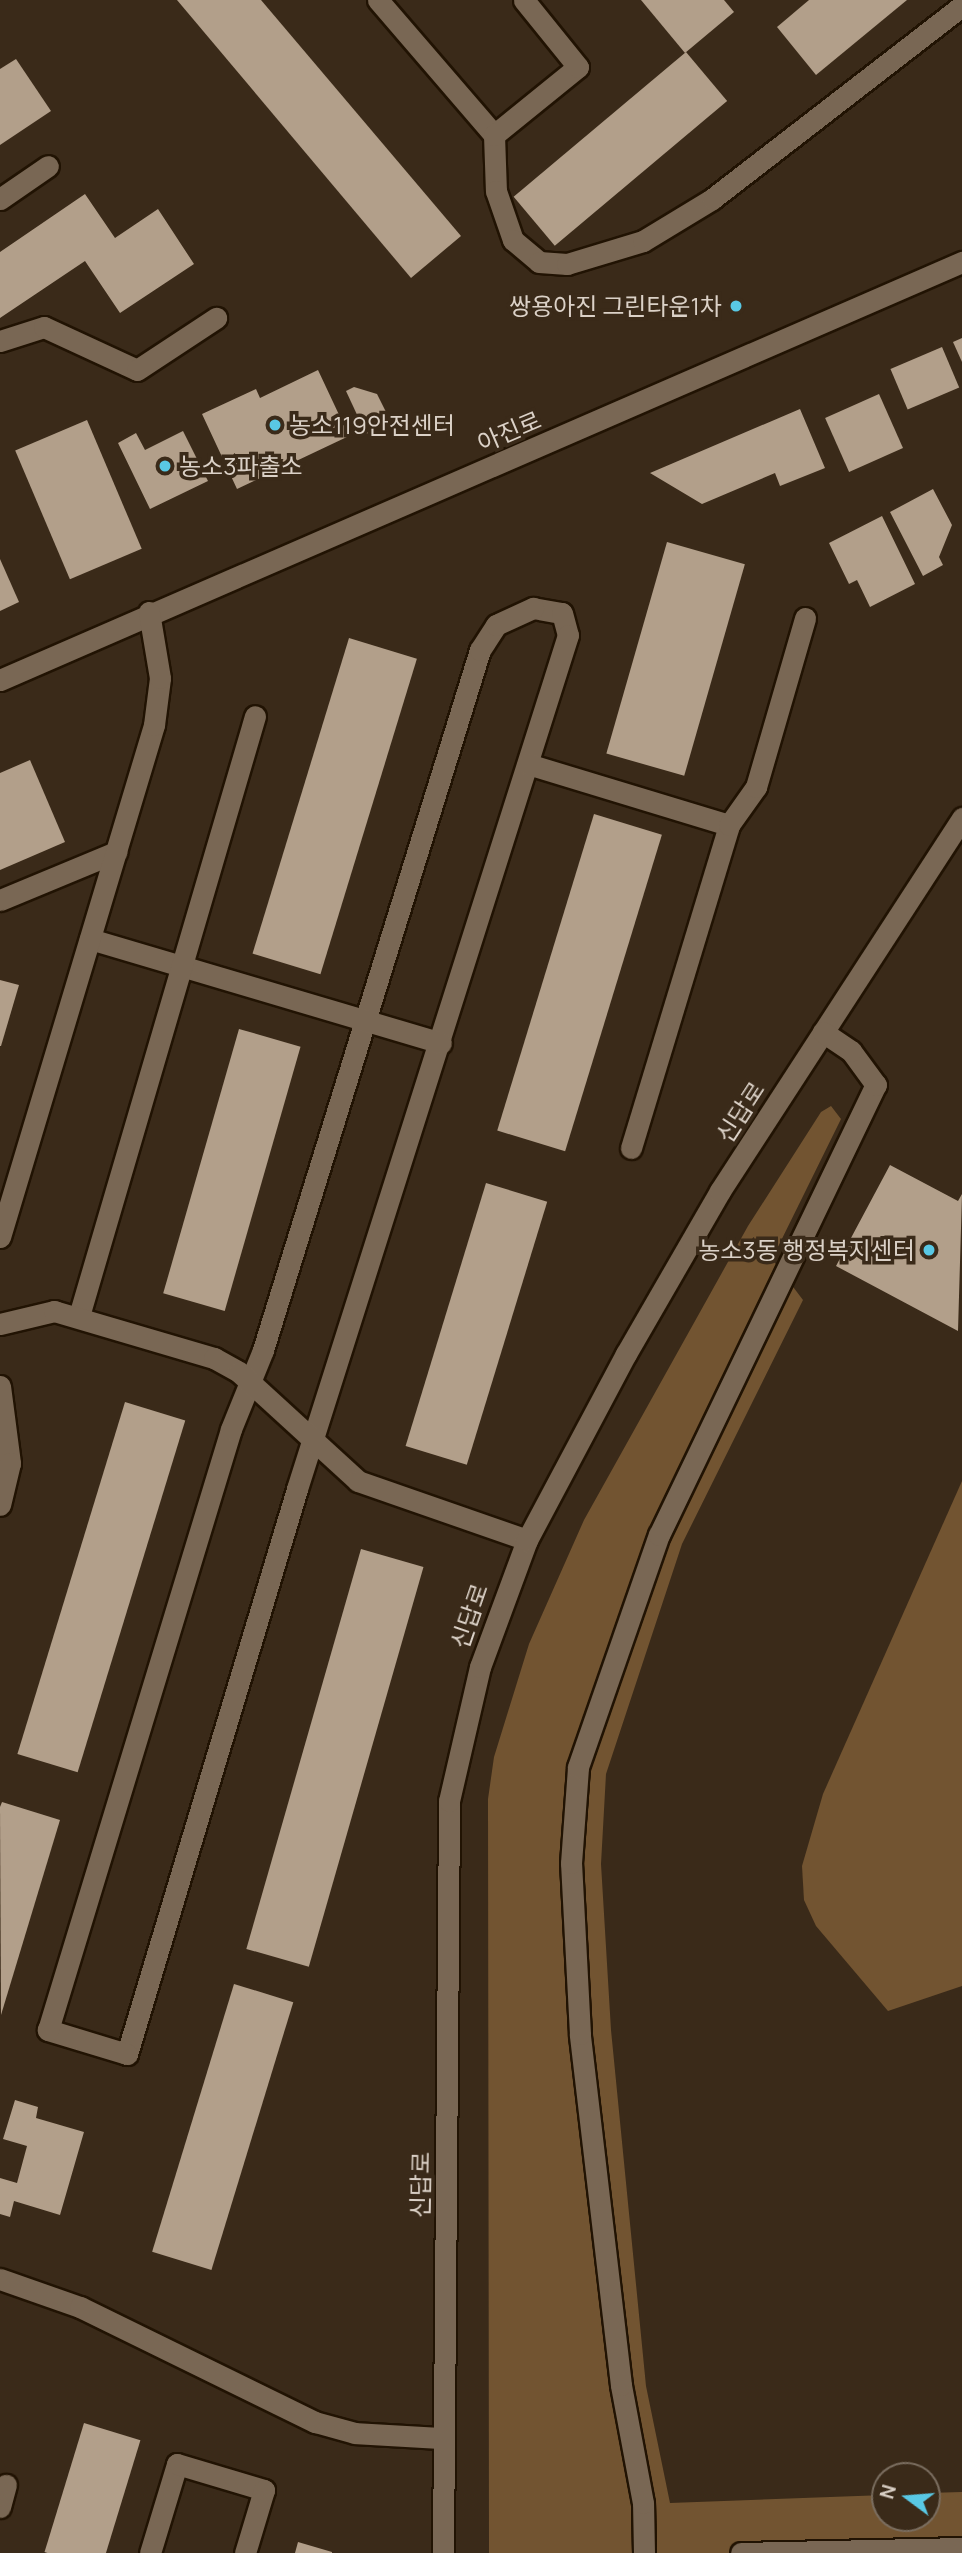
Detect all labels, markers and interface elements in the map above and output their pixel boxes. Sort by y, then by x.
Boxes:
place label: 쌍용아진 그린타운1차 [509,292,722,320]
marker: 쌍용아진 그린타운1차 [728,298,744,314]
street label: 아진로 [473,405,545,457]
place label: 농소119안전센터 [289,411,455,439]
marker: 농소119안전센터 [267,417,283,433]
place label: 농소3파출소 [179,452,303,480]
marker: 농소3파출소 [157,458,173,474]
street label: 신답로 [710,1076,770,1148]
place label: 농소3동 행정복지센터 [698,1236,915,1264]
marker: 농소3동 행정복지센터 [921,1242,937,1258]
street label: 신답로 [445,1580,493,1652]
street label: 신답로 [405,2152,435,2218]
north arrow [871,2462,941,2532]
text: N [873,2482,902,2502]

